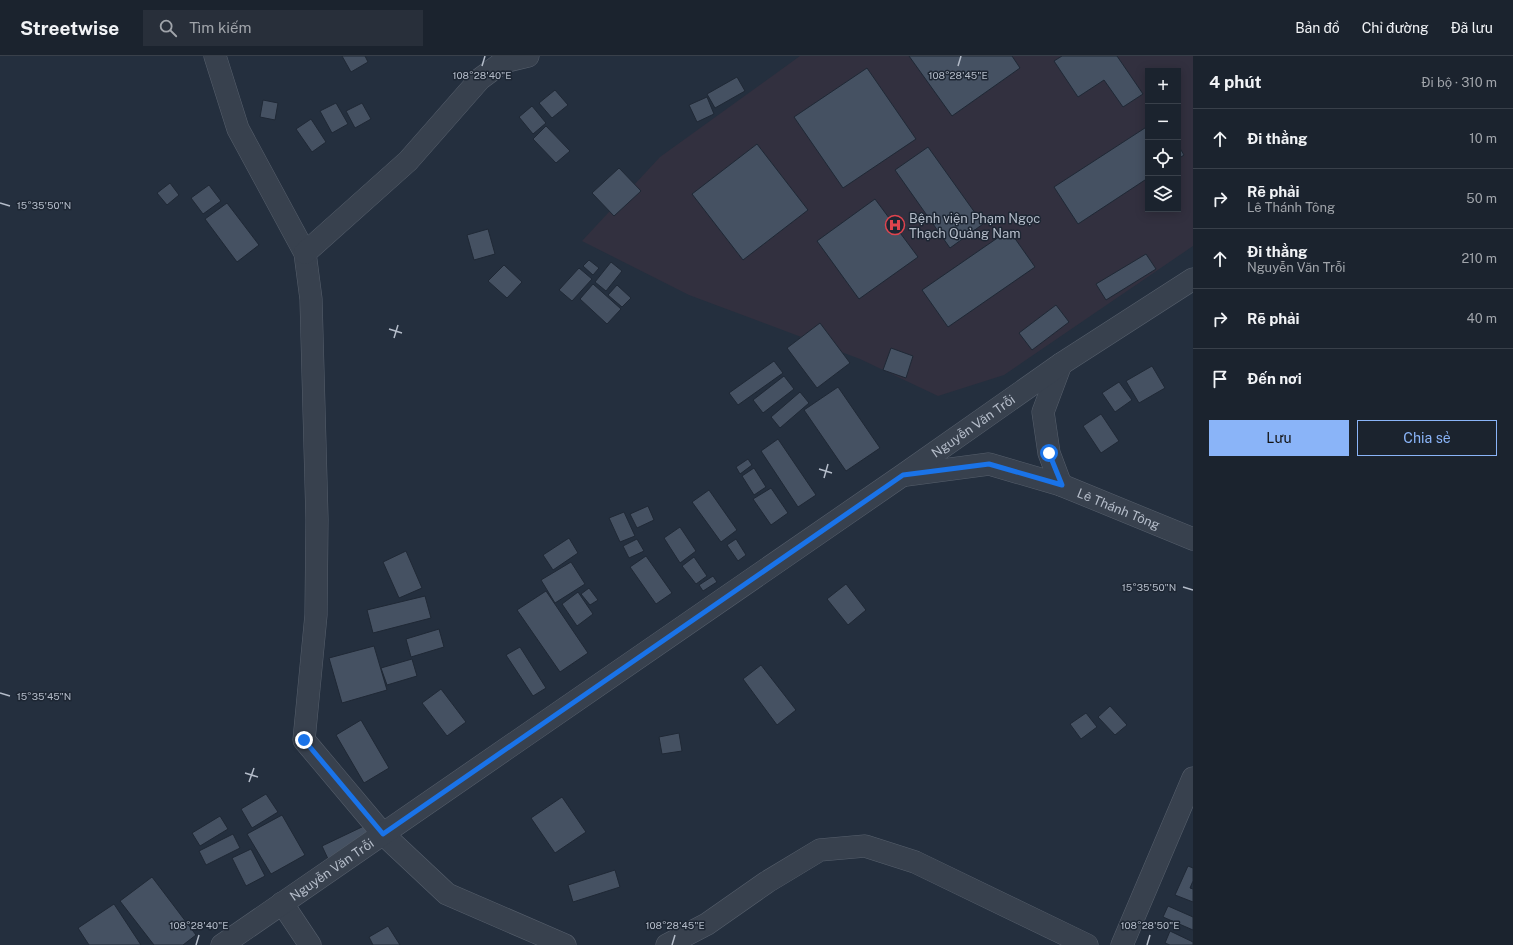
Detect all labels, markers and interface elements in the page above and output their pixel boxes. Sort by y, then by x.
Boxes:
search box [143,10,423,46]
text: Streetwise [20,17,119,39]
icon: search [157,17,179,39]
text: Tìm kiếm [189,19,252,36]
text: Bản đồ [1295,20,1340,36]
text: Chỉ đường [1362,20,1429,36]
text: Đã lưu [1451,20,1493,36]
map controls [1145,68,1181,212]
button: + [1145,68,1181,104]
text: 108°28'40"E [452,69,512,81]
text: 108°28'45"E [928,69,988,81]
text: 4 phút [1209,72,1262,92]
text: Đi bộ · 310 m [1421,75,1497,90]
button: − [1145,104,1181,140]
icon: ahead [1209,128,1231,150]
text: Đi thẳng [1247,130,1308,147]
text: 10 m [1469,131,1497,146]
button: locate [1145,140,1181,176]
button: layers [1145,176,1181,212]
text: Rẽ phải [1247,183,1300,200]
icon: right [1209,188,1231,210]
text: 50 m [1466,191,1497,206]
text: 15°35'50"N [17,199,71,211]
text: Lê Thánh Tông [1247,200,1335,215]
place label: Bệnh viện Phạm Ngọc Thạch Quảng Nam [909,211,1040,241]
hospital icon: Bệnh viện Phạm Ngọc Thạch Quảng Nam [884,214,906,236]
text: Đi thẳng [1247,243,1308,260]
icon: ahead [1209,248,1231,270]
text: 210 m [1462,251,1497,266]
text: Nguyễn Văn Trỗi [1247,260,1346,275]
icon: right [1209,308,1231,330]
text: Rẽ phải [1247,310,1300,327]
text: 40 m [1466,311,1497,326]
icon: arrive [1209,368,1231,390]
text: Đến nơi [1247,370,1302,387]
street label: Nguyễn Văn Trỗi [929,392,1018,461]
button: Lưu [1209,420,1349,456]
button: Chia sẻ [1357,420,1497,456]
route start [1040,444,1058,462]
street label: Lê Thánh Tông [1075,485,1162,533]
text: 15°35'50"N [1122,581,1176,593]
text: 15°35'45"N [17,690,71,702]
route end [295,731,313,749]
street label: Nguyễn Văn Trỗi [287,836,377,904]
text: 108°28'40"E [169,919,229,931]
text: 108°28'45"E [645,919,705,931]
text: 108°28'50"E [1120,919,1180,931]

